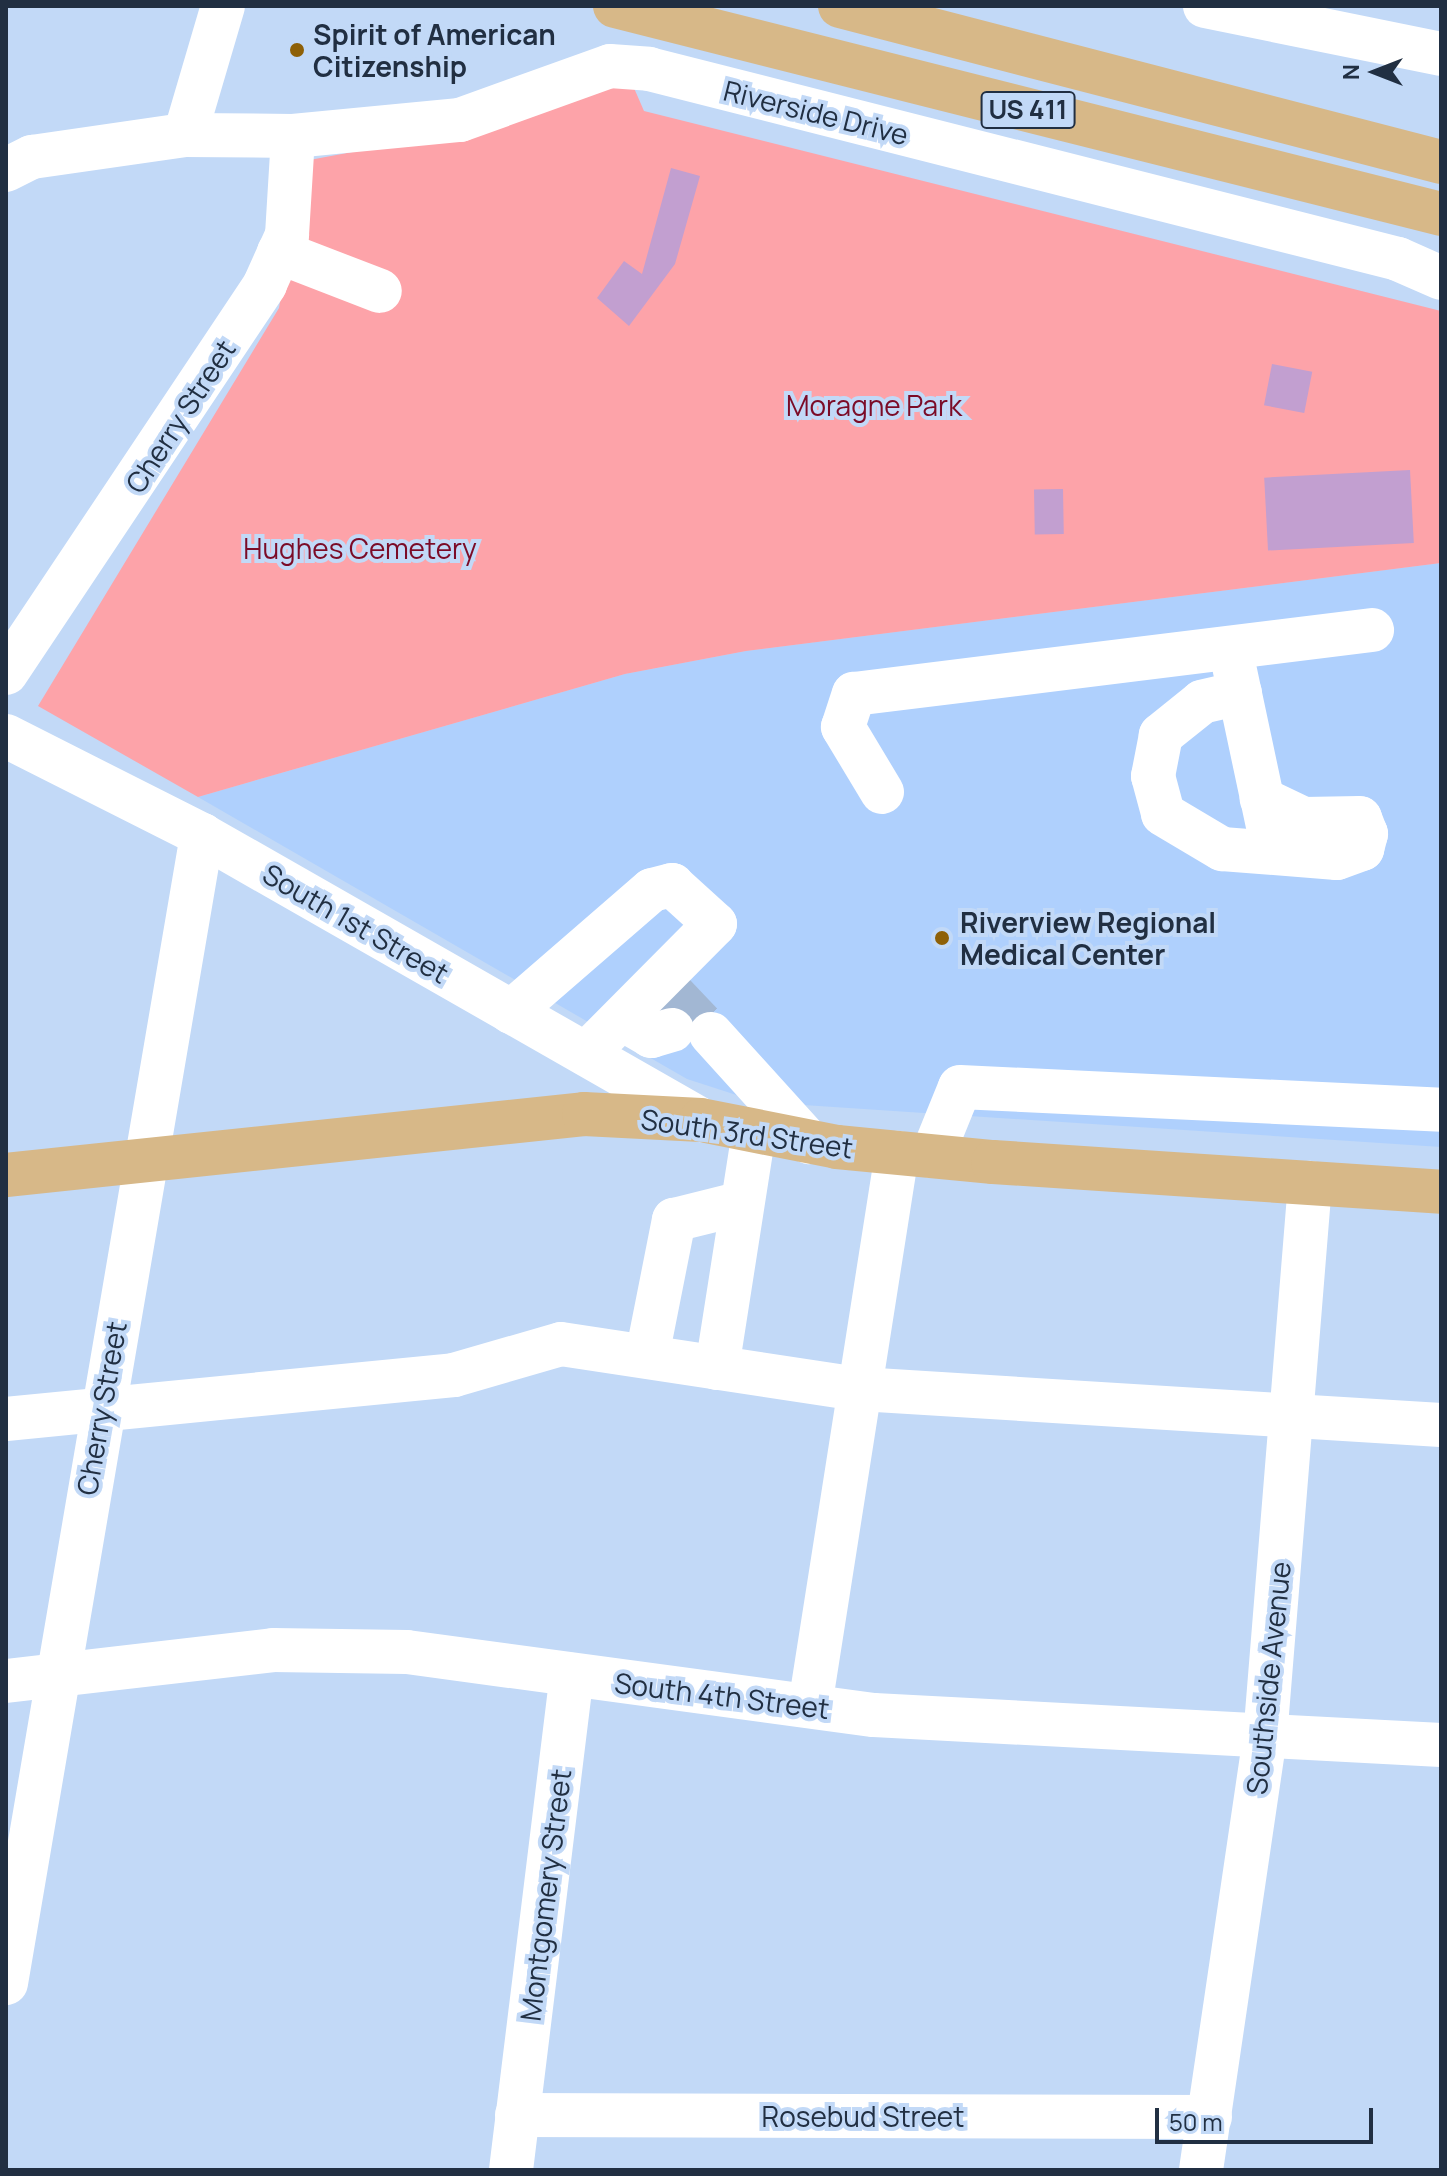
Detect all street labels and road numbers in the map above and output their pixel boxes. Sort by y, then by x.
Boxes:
street label: Riverside Drive [720,73,912,151]
road number: US 411 [980,88,1076,132]
street label: Cherry Street [118,333,242,499]
street label: South 1st Street [257,856,455,990]
street label: South 3rd Street [639,1101,855,1165]
street label: Cherry Street [69,1319,133,1497]
street label: Southside Avenue [1239,1560,1297,1796]
street label: South 4th Street [613,1665,831,1725]
street label: Montgomery Street [513,1767,577,2023]
street label: Rosebud Street [762,2099,964,2133]

